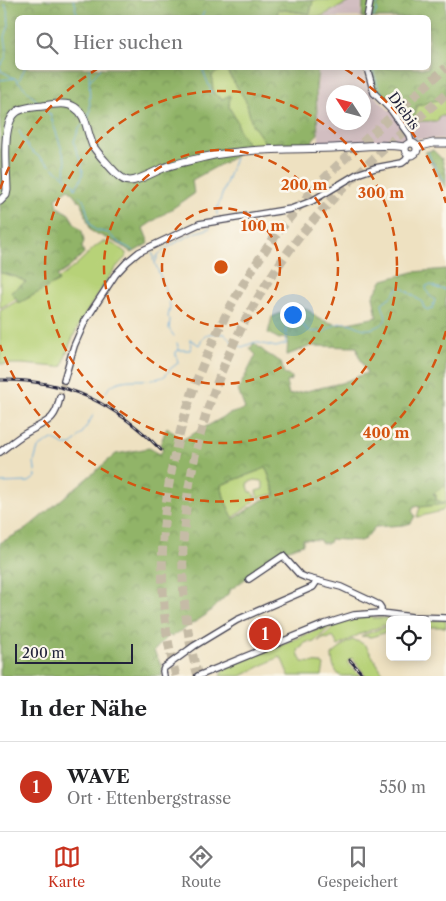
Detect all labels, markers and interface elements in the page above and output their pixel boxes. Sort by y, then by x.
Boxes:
search box [15,15,431,70]
icon: search [33,29,61,57]
text: Hier suchen [73,31,183,54]
north arrow [326,85,371,130]
street label: Diebis [384,89,424,133]
text: 200 m [281,175,327,194]
text: 300 m [358,183,404,202]
text: 100 m [241,216,285,235]
centre of rings [212,258,230,276]
your location [280,302,306,328]
text: 400 m [363,423,409,442]
pin: 1 [249,615,281,653]
map controls [386,616,431,661]
button: locate [386,616,431,661]
scale bar [15,641,132,664]
text: 200 m [22,644,65,662]
text: In der Nähe [20,696,147,721]
text: WAVE [67,765,130,788]
text: 1 [32,777,40,797]
text: 550 m [379,777,426,797]
text: Ort · Ettenbergstrasse [67,788,231,808]
tab: Karte [48,843,85,891]
tab: Route [181,843,221,891]
tab: Gespeichert [317,843,398,891]

